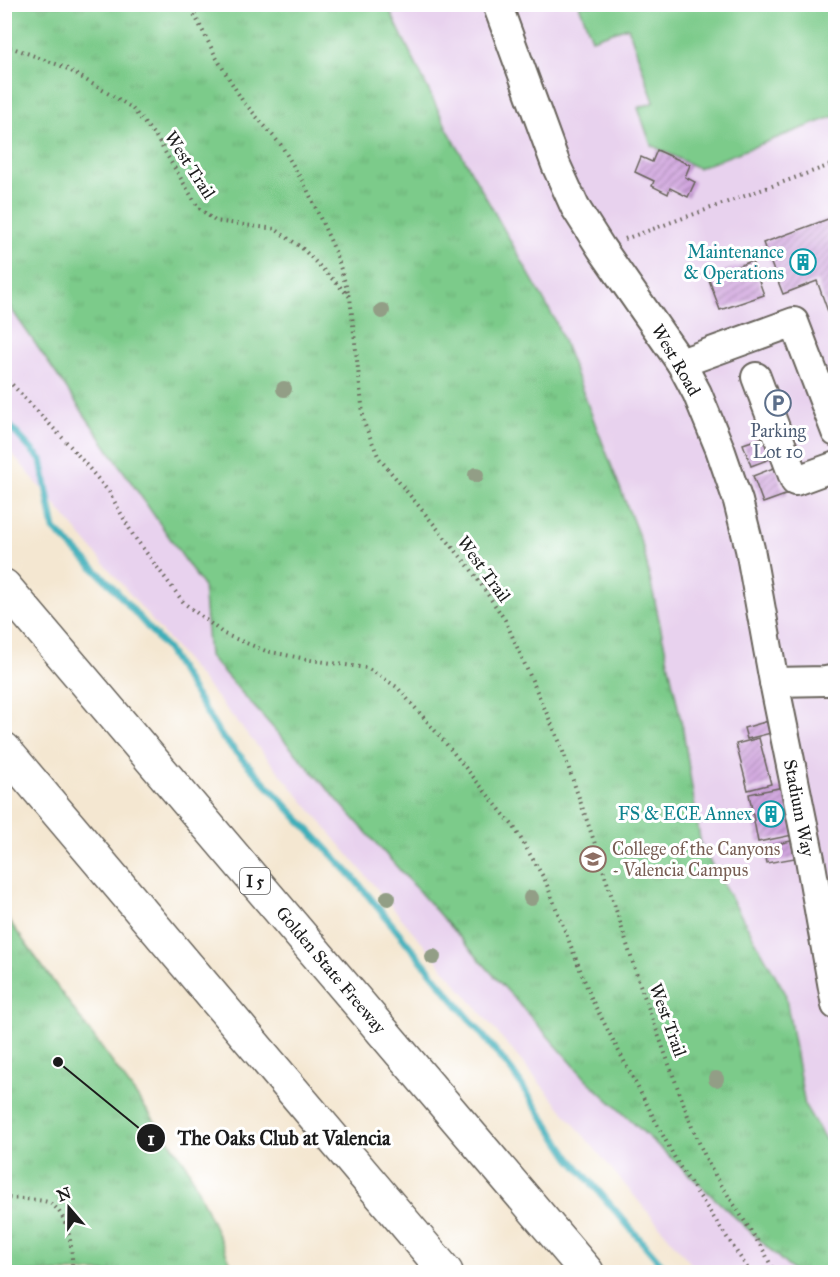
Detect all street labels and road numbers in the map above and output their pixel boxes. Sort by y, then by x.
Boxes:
street label: West Trail [160,127,220,203]
street label: West Road [647,320,705,400]
street label: West Trail [453,531,516,607]
street label: Stadium Way [779,757,819,859]
road number: I 5 [240,868,270,894]
street label: Golden State Freeway [271,902,391,1039]
street label: West Trail [645,980,692,1060]

